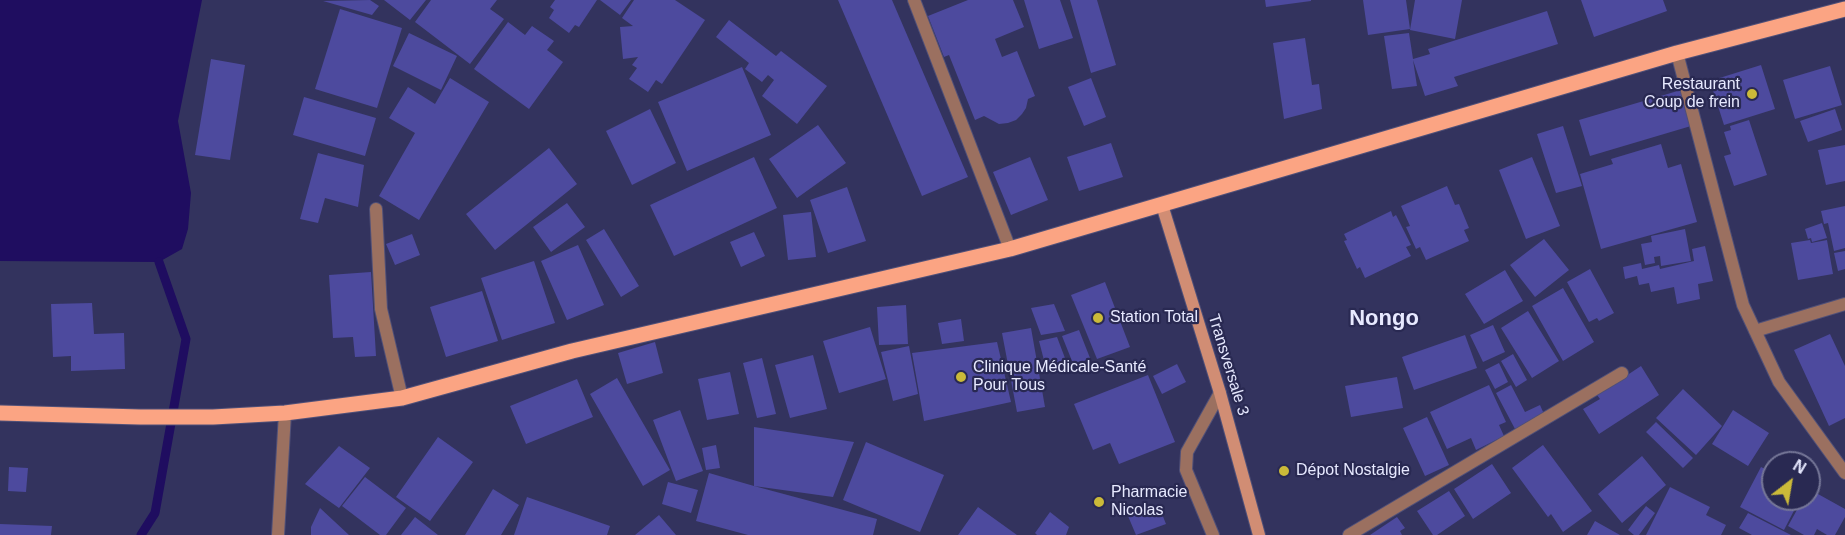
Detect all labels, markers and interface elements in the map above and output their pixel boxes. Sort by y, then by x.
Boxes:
place label: Restaurant Coup de frein [1644,75,1740,113]
marker: Restaurant Coup de frein [1745,87,1759,101]
district label: Nongo [1349,306,1419,332]
place label: Station Total [1110,308,1198,328]
marker: Station Total [1091,311,1105,325]
street label: Transversale 3 [1203,312,1253,418]
place label: Clinique Médicale-Santé Pour Tous [973,358,1146,396]
marker: Clinique Médicale-Santé Pour Tous [954,370,968,384]
north arrow [1761,451,1821,511]
text: N [1790,457,1809,477]
place label: Dépot Nostalgie [1296,461,1410,481]
marker: Dépot Nostalgie [1277,464,1291,478]
place label: Pharmacie Nicolas [1111,483,1187,521]
marker: Pharmacie Nicolas [1092,495,1106,509]

